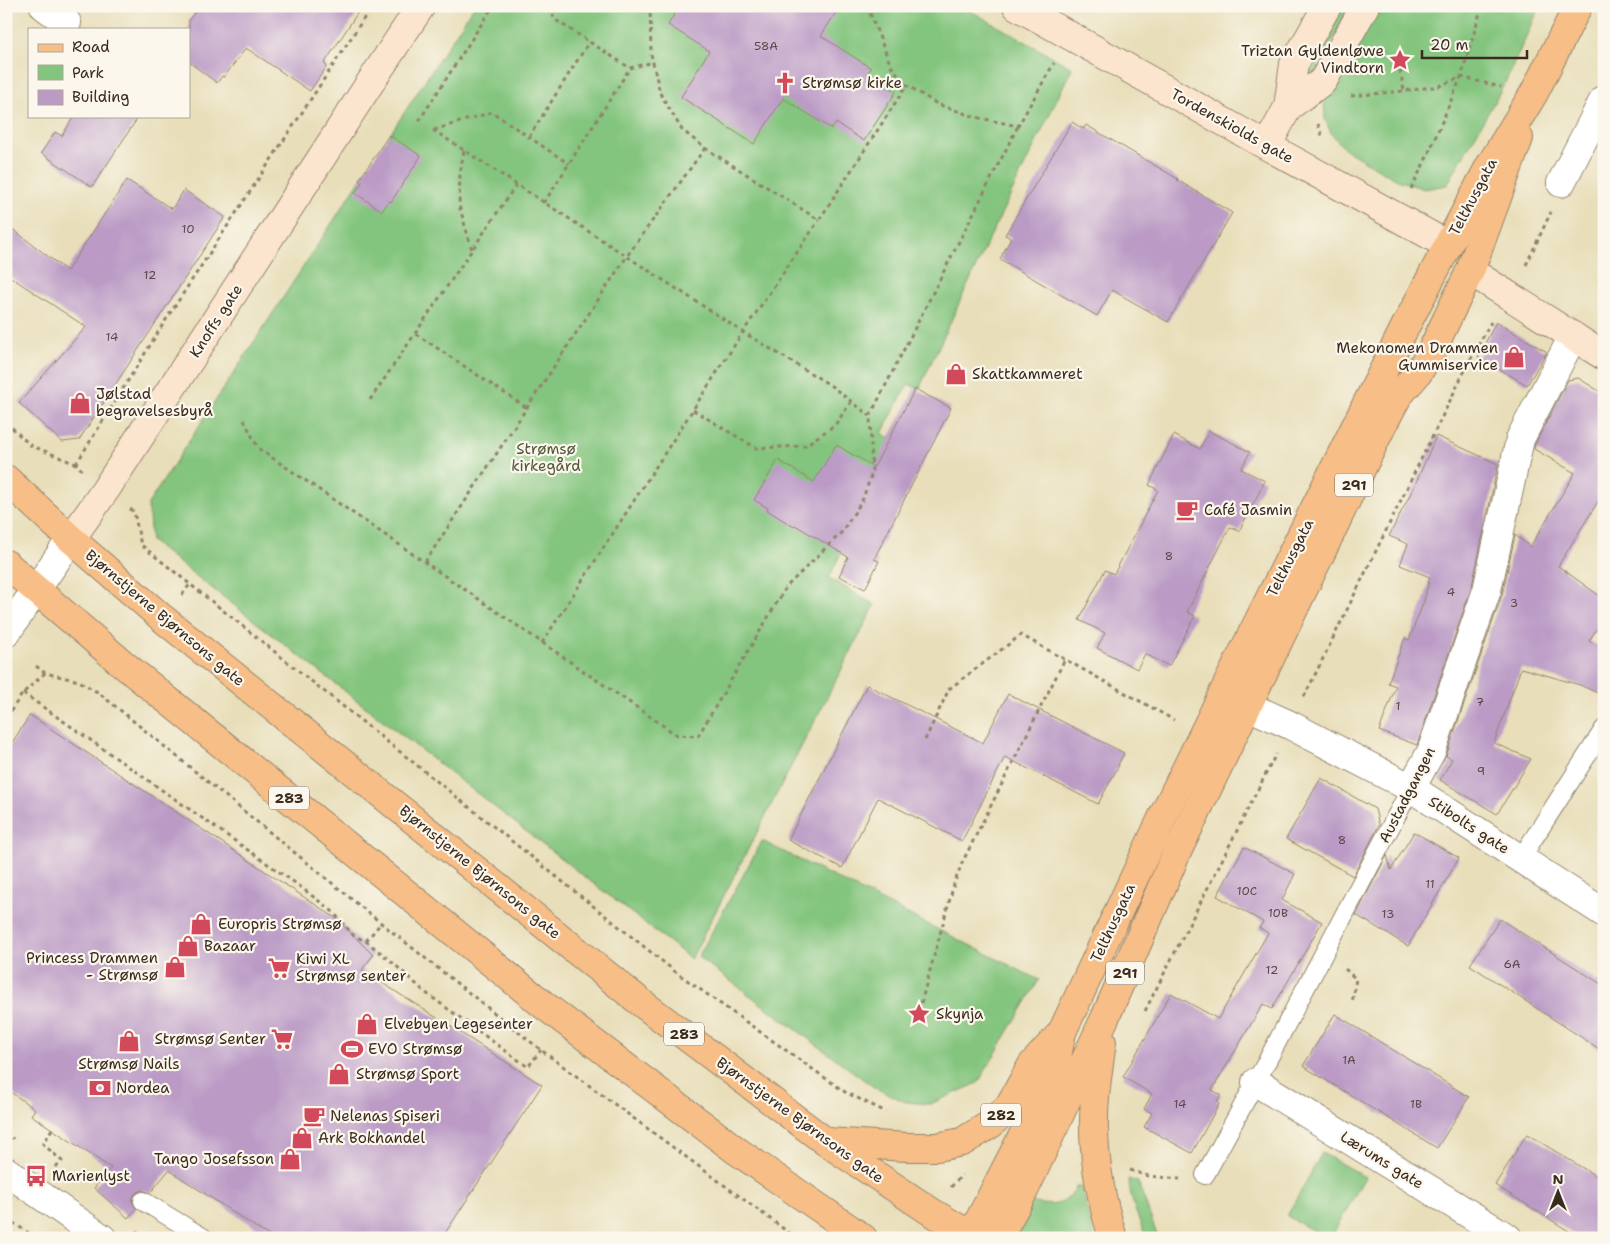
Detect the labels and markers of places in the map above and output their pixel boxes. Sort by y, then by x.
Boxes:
place label: Triztan Gyldenløwe Vindtorn [1241,41,1384,78]
place icon: Triztan Gyldenløwe Vindtorn [1387,47,1413,73]
church icon: Strømsø kirke [772,70,798,96]
place label: Strømsø kirke [802,73,902,93]
place label: Mekonomen Drammen Gummiservice [1336,338,1498,375]
shop icon: Mekonomen Drammen Gummiservice [1501,344,1527,370]
shop icon: Skattkammeret [943,361,969,387]
place label: Skattkammeret [972,364,1083,384]
place label: Jølstad begravelsesbyrå [96,384,214,421]
shop icon: Jølstad begravelsesbyrå [67,390,93,416]
cafe icon: Café Jasmin [1174,497,1200,523]
place label: Café Jasmin [1204,500,1292,520]
shop icon: Europris Strømsø [188,911,214,937]
place label: Europris Strømsø [218,914,342,934]
shop icon: Bazaar [175,933,201,959]
place label: Bazaar [204,936,256,956]
place label: Princess Drammen - Strømsø [26,948,159,985]
place label: Kiwi XL Strømsø senter [296,949,407,986]
shop icon: Princess Drammen - Strømsø [162,954,188,980]
supermarket icon: Kiwi XL Strømsø senter [266,955,292,981]
place icon: Skynja [906,1001,932,1027]
place label: Skynja [936,1004,984,1024]
shop icon: Elvebyen Legesenter [354,1011,380,1037]
place label: Elvebyen Legesenter [384,1014,533,1034]
supermarket icon: Strømsø Senter [269,1026,295,1052]
shop icon: Strømsø Nails [116,1028,142,1054]
place label: Strømsø Senter [154,1029,266,1049]
sports icon: EVO Strømsø [339,1036,365,1062]
place label: EVO Strømsø [368,1039,463,1059]
place label: Strømsø Nails [78,1054,180,1074]
shop icon: Strømsø Sport [326,1061,352,1087]
place label: Strømsø Sport [356,1064,459,1084]
bank icon: Nordea [87,1075,113,1101]
place label: Nordea [116,1078,170,1098]
cafe icon: Nelenas Spiseri [301,1103,327,1129]
place label: Nelenas Spiseri [330,1106,440,1126]
shop icon: Ark Bokhandel [289,1125,315,1151]
place label: Ark Bokhandel [318,1128,425,1148]
shop icon: Tango Josefsson [277,1146,303,1172]
place label: Tango Josefsson [154,1149,274,1169]
bus stop icon: Marienlyst [23,1163,49,1189]
place label: Marienlyst [52,1166,130,1186]

